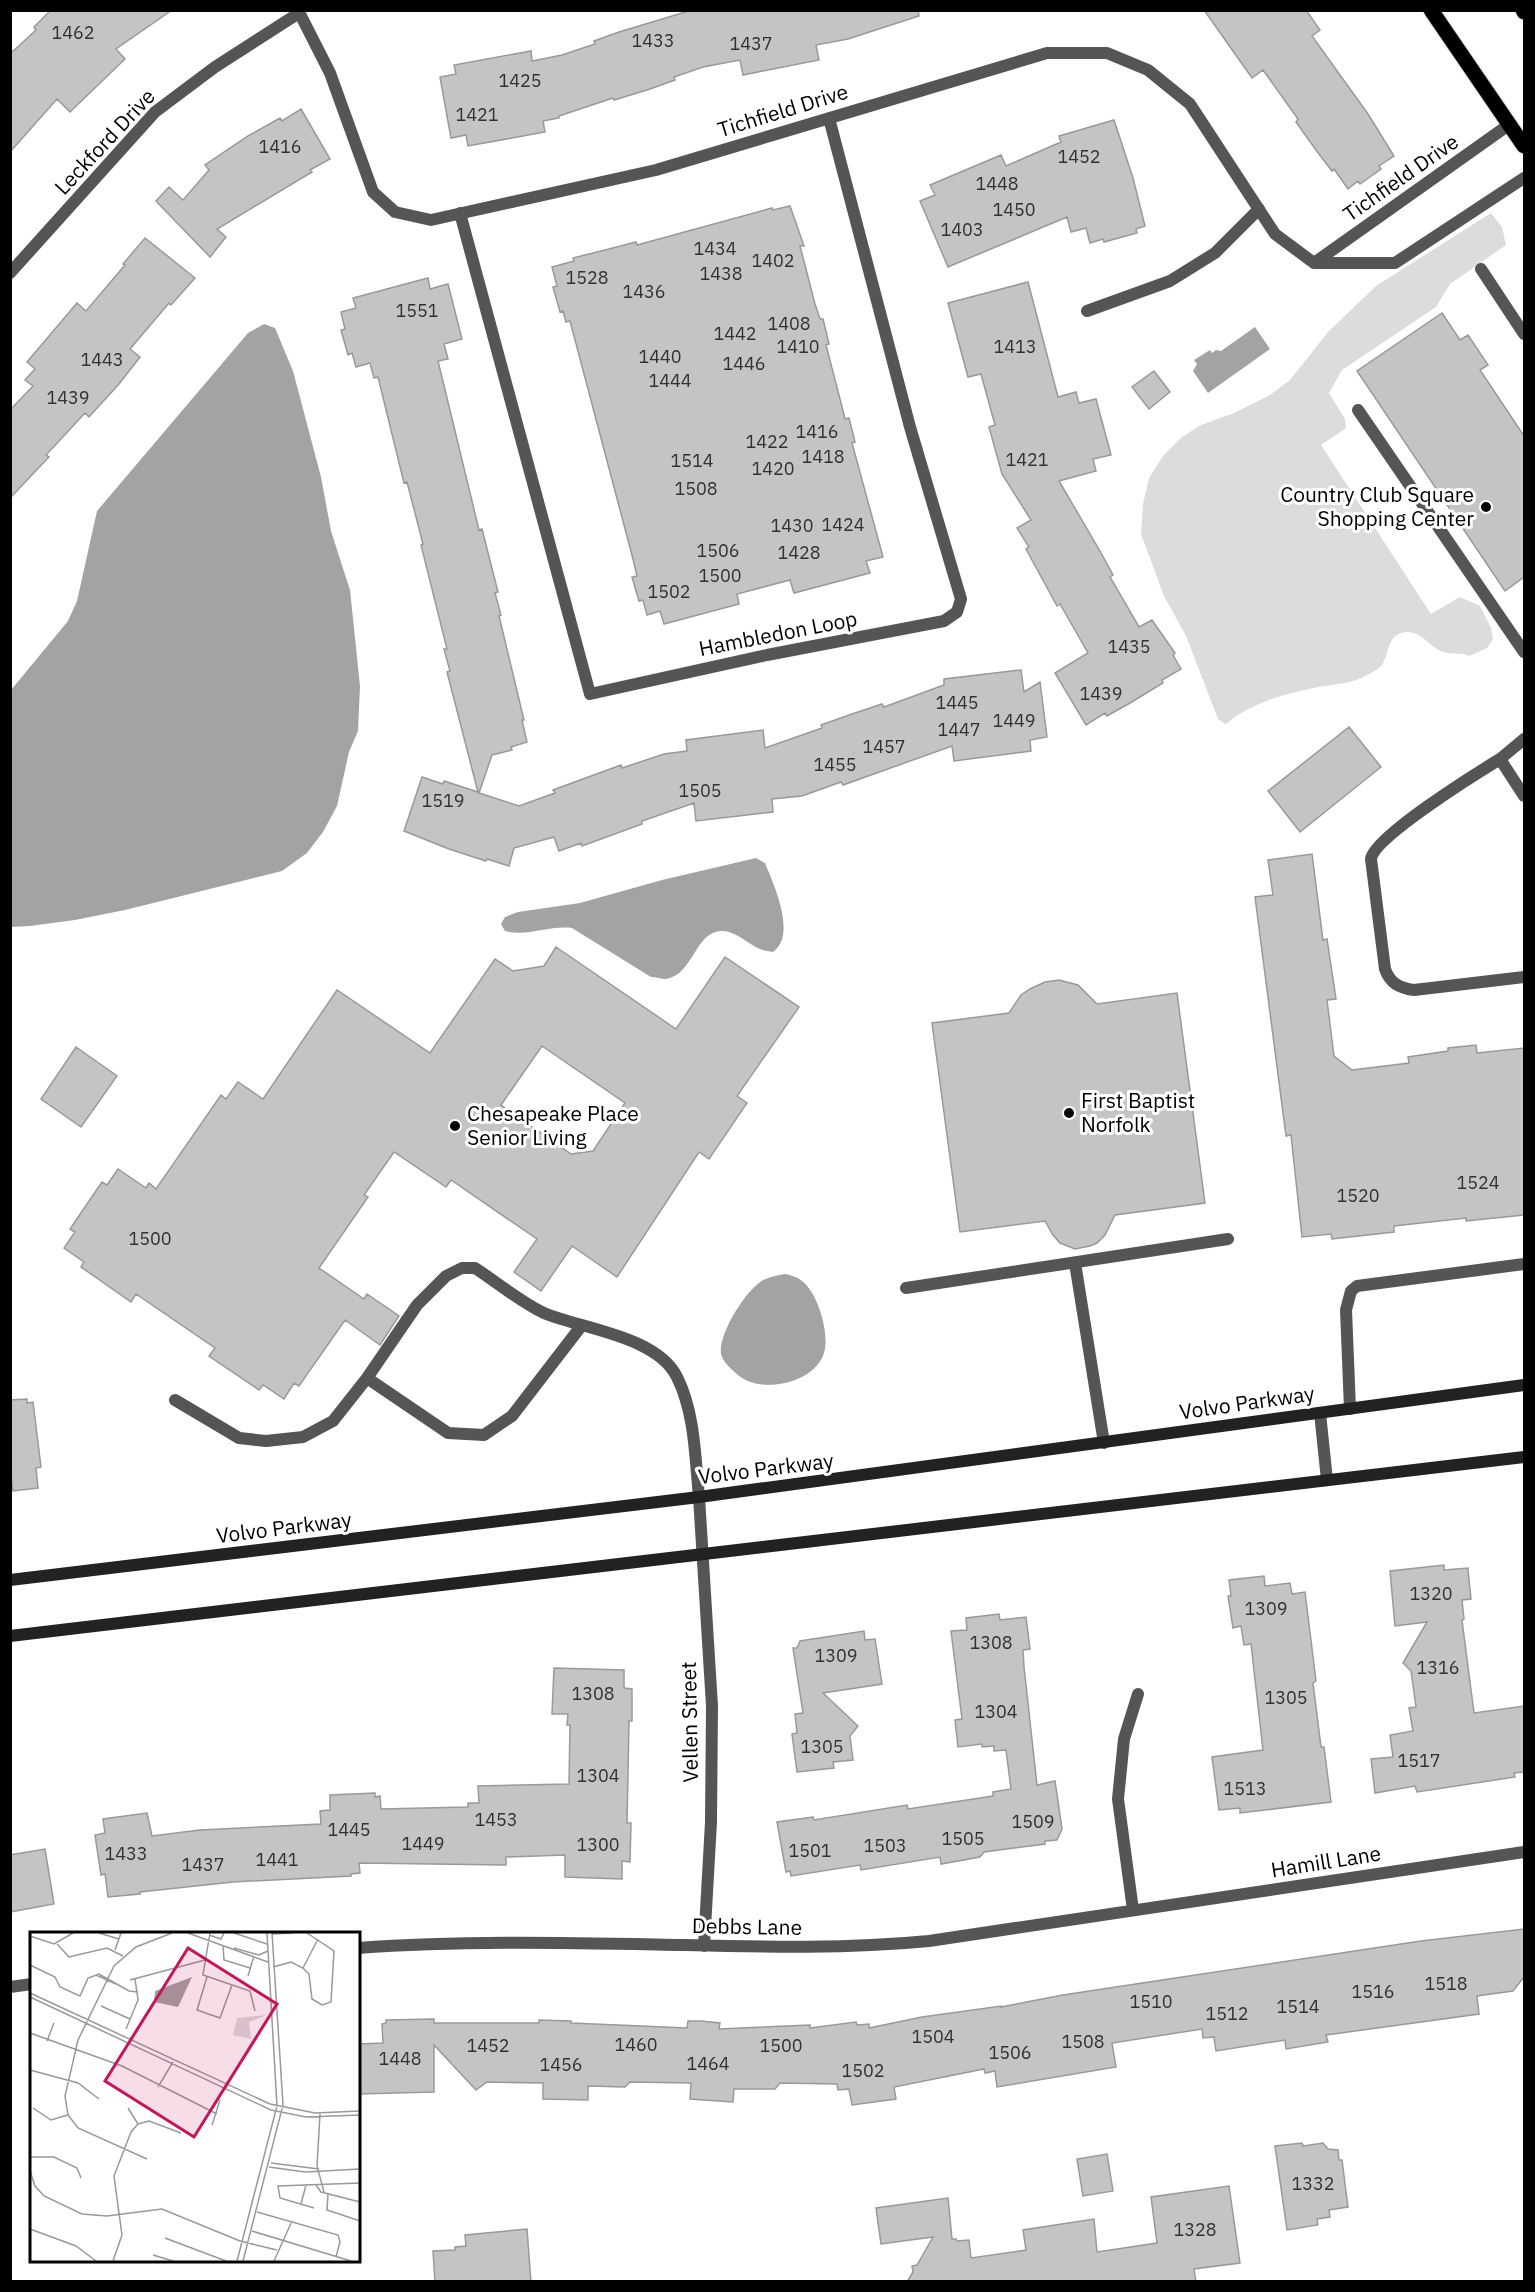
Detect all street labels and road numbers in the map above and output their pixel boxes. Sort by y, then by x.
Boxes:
street label: Tichfield Drive [714,77,851,143]
street label: Leckford Drive [48,82,161,200]
street label: Tichfield Drive [1337,127,1464,227]
street label: Hambledon Loop [696,604,859,662]
street label: Volvo Parkway [1177,1379,1317,1425]
street label: Volvo Parkway [697,1446,836,1490]
street label: Volvo Parkway [215,1505,354,1549]
street label: Vellen Street [674,1661,704,1783]
street label: Hamill Lane [1269,1838,1383,1884]
street label: Debbs Lane [692,1911,802,1941]

